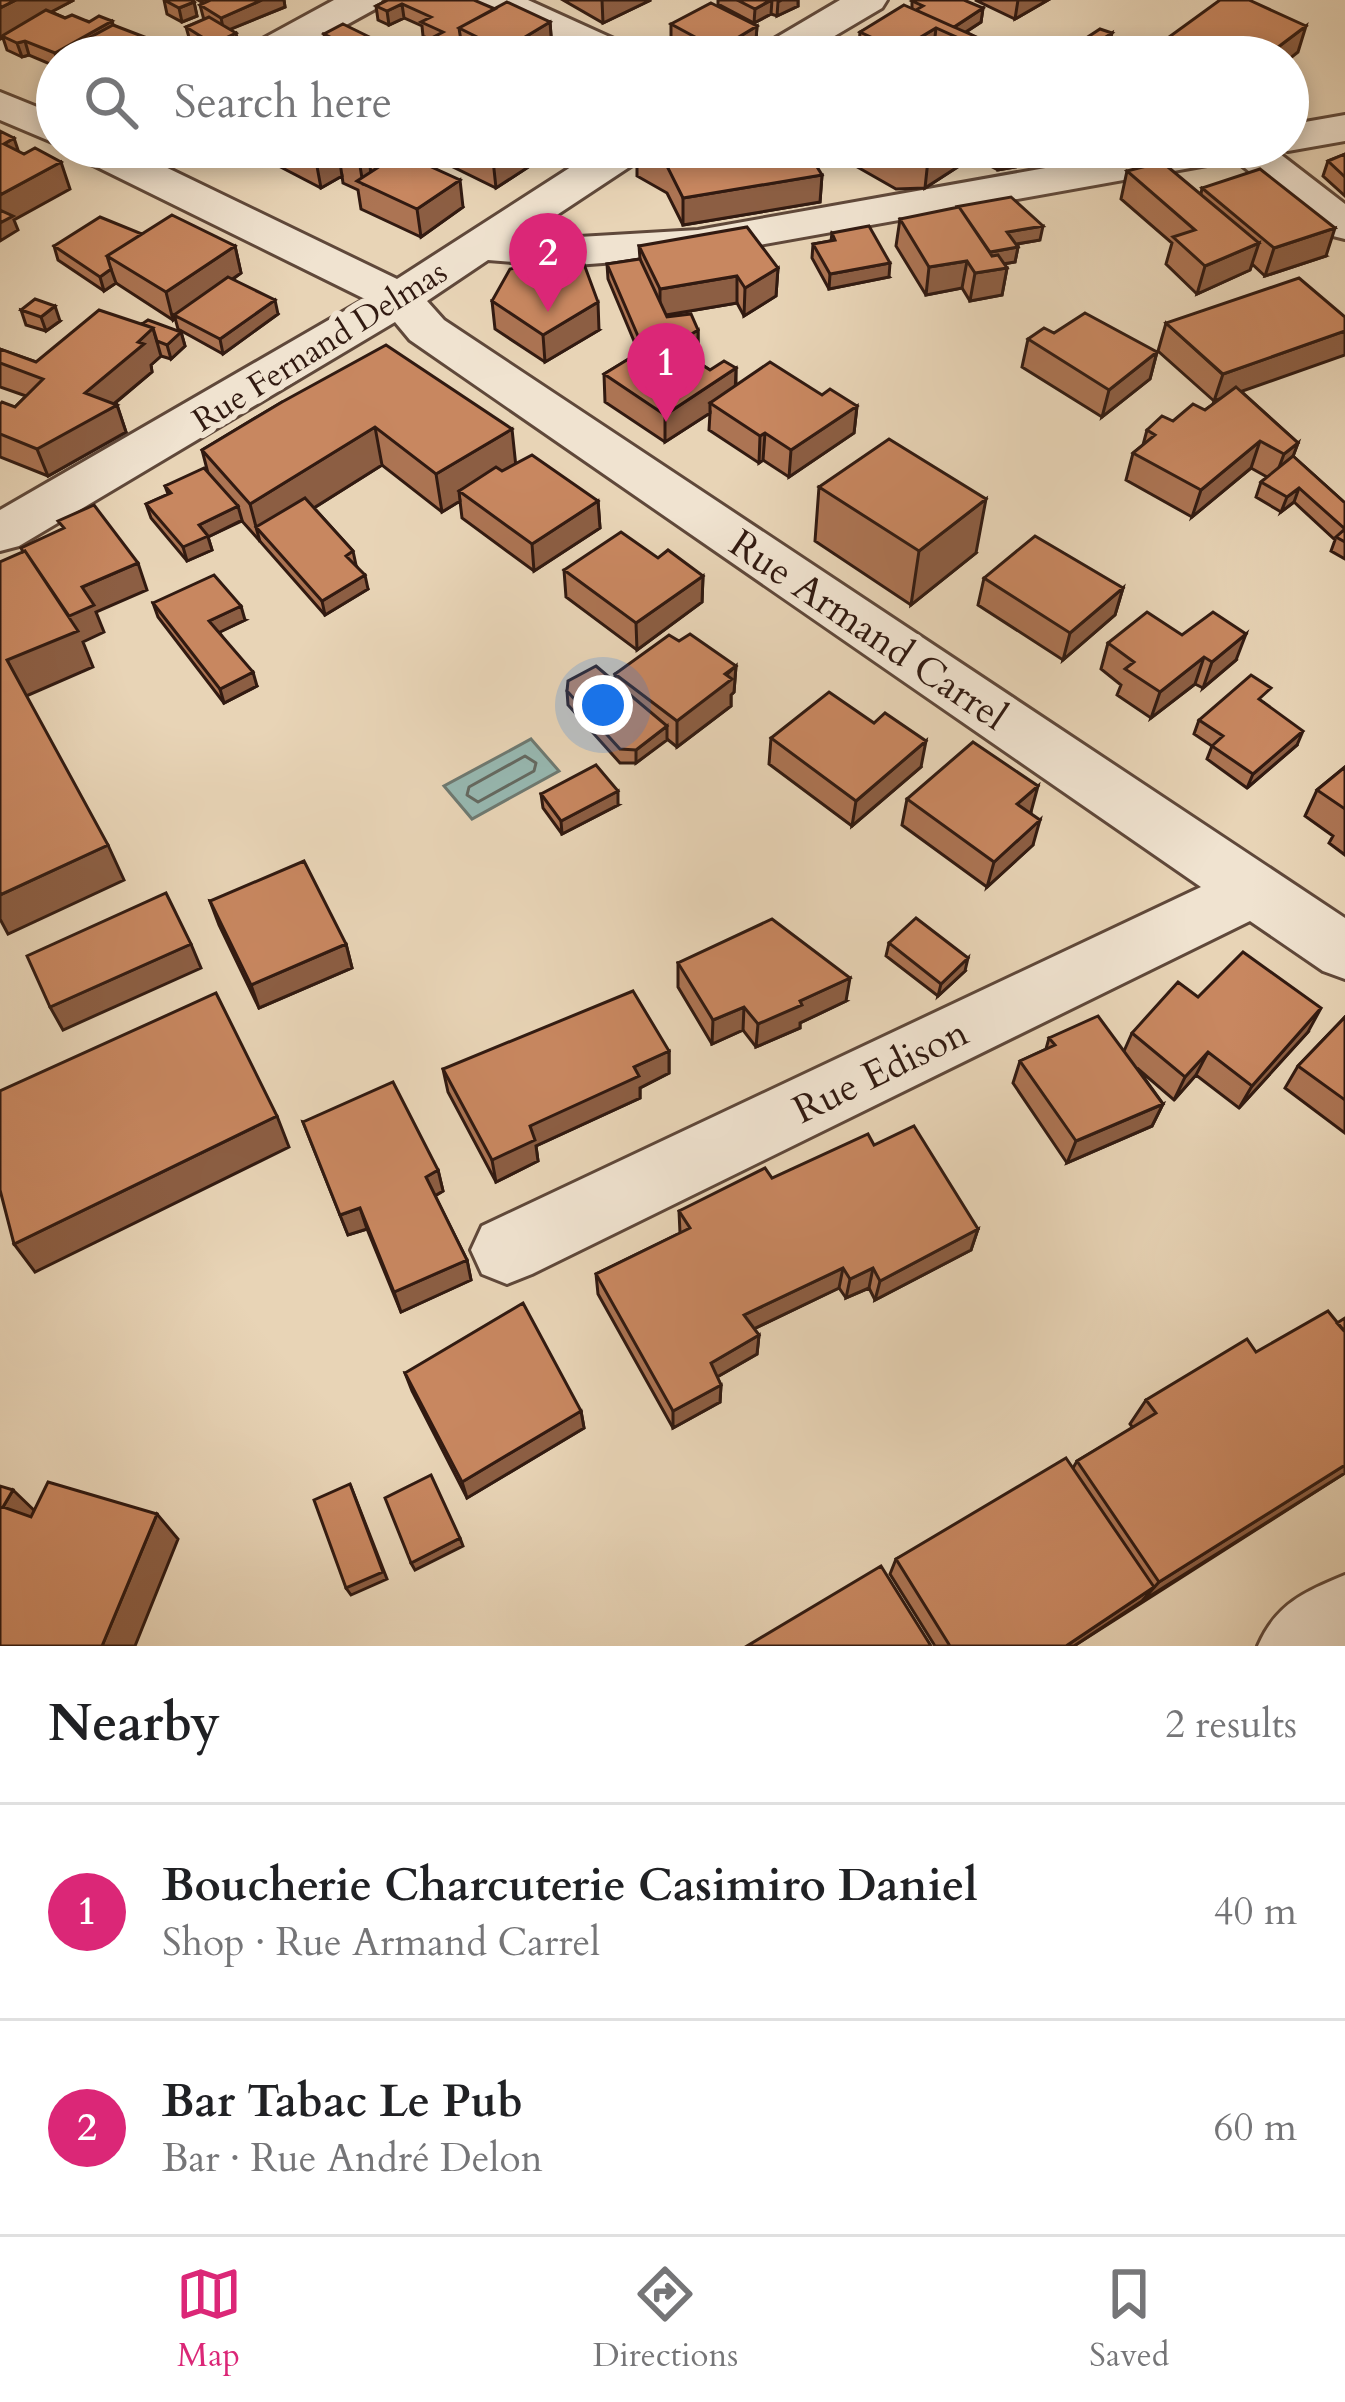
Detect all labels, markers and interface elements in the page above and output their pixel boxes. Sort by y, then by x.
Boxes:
search box [36,36,1309,168]
icon: search [78,69,144,135]
text: Search here [174,72,392,133]
pin: 2 [509,213,587,312]
street label: Rue Fernand Delmas [184,250,456,443]
pin: 1 [627,323,705,422]
street label: Rue Armand Carrel [719,518,1018,743]
your location [573,675,633,735]
street label: Rue Edison [784,1006,977,1137]
text: Nearby [48,1689,220,1759]
text: 2 results [1165,1698,1297,1751]
text: Boucherie Charcuterie Casimiro Daniel [162,1855,978,1916]
text: 1 [77,1885,97,1938]
text: 40 m [1214,1885,1297,1938]
text: Shop · Rue Armand Carrel [162,1916,600,1969]
text: Bar Tabac Le Pub [162,2071,523,2132]
text: 2 [77,2101,97,2154]
text: 60 m [1214,2101,1297,2154]
text: Bar · Rue André Delon [162,2132,543,2185]
tab: Map [176,2261,242,2378]
tab: Directions [593,2261,738,2378]
tab: Saved [1089,2261,1169,2378]

